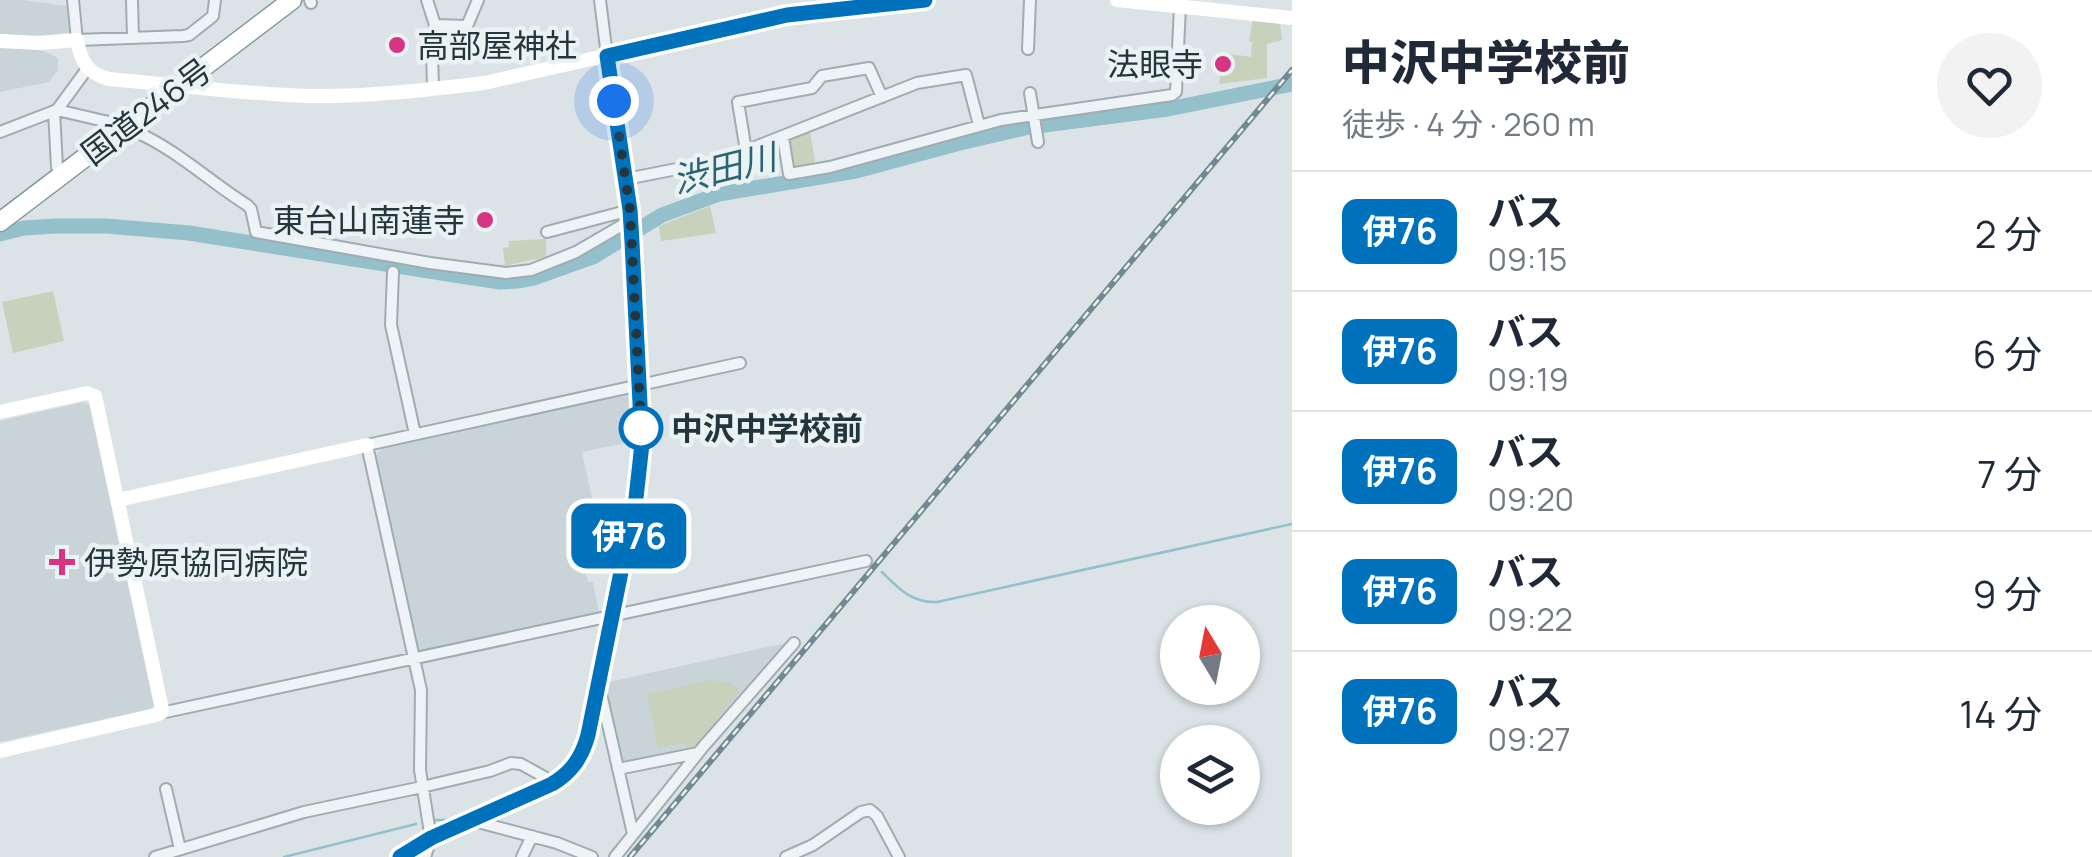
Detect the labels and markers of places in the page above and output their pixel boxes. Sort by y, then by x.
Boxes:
place label: 高部屋神社 [417,23,577,67]
marker: 高部屋神社 [386,34,408,56]
place label: 法眼寺 [1107,42,1203,86]
marker: 法眼寺 [1212,53,1234,75]
place label: 東台山南蓮寺 [273,198,465,242]
marker: 東台山南蓮寺 [474,209,496,231]
place label: 中沢中学校前 [671,406,863,450]
marker: 中沢中学校前 [620,407,662,449]
place label: 伊勢原協同病院 [84,540,308,584]
marker: 伊勢原協同病院 [49,549,75,575]

